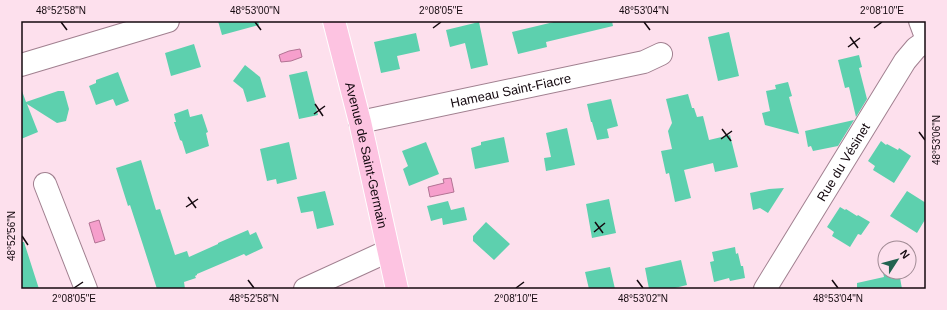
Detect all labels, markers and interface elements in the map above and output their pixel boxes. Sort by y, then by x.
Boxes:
text: 48°52'58"N [36,5,86,16]
text: 48°53'00"N [230,5,280,16]
text: 2°08'05"E [419,5,463,16]
text: 48°53'04"N [619,5,669,16]
text: 2°08'10"E [860,5,904,16]
street label: Hameau Saint-Fiacre [449,71,572,111]
street label: Avenue de Saint-Germain [342,81,390,230]
text: 48°53'06"N [931,115,942,165]
street label: Rue du Vésinet [814,120,873,204]
text: 48°52'56"N [6,211,17,261]
north arrow [877,240,917,280]
text: N [898,247,912,261]
text: 2°08'05"E [52,293,96,304]
text: 48°52'58"N [229,293,279,304]
text: 2°08'10"E [494,293,538,304]
text: 48°53'02"N [618,293,668,304]
text: 48°53'04"N [813,293,863,304]

